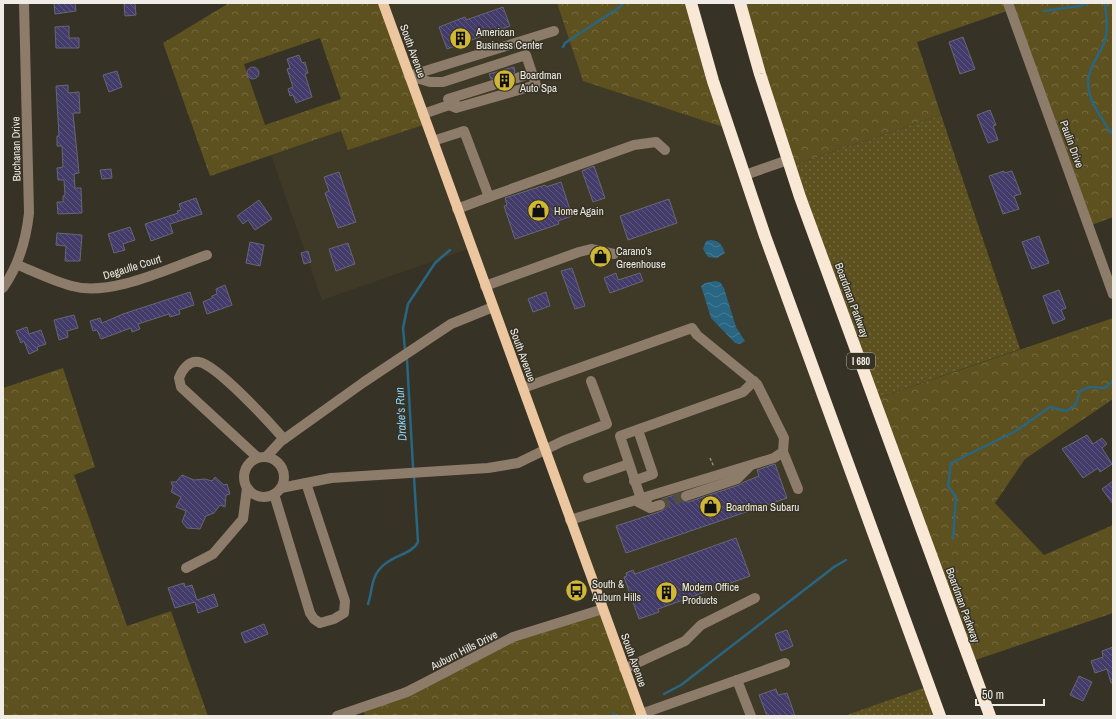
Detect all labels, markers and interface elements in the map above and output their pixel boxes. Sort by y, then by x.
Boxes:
street label: South Avenue [397,22,429,80]
building icon: American Business Center [447,25,473,51]
place label: American Business Center [475,25,543,52]
building icon: Boardman Auto Spa [492,68,518,94]
place label: Boardman Auto Spa [519,68,562,95]
street label: Buchanan Drive [8,117,24,181]
street label: Paulin Drive [1057,118,1087,170]
shop icon: Home Again [525,198,551,224]
place label: Home Again [554,204,604,218]
shop icon: Carano's Greenhouse [588,244,614,270]
place label: Carano's Greenhouse [616,244,666,271]
street label: Degaulle Court [101,251,163,282]
street label: Boardman Parkway [832,261,872,340]
street label: South Avenue [507,326,539,384]
road number: I 680 [847,353,875,369]
water label: Drake's Run [392,387,410,441]
shop icon: Boardman Subaru [697,494,723,520]
place label: Boardman Subaru [726,500,799,514]
street label: Boardman Parkway [943,566,983,645]
bus stop icon: South & Auburn Hills [564,577,590,603]
place label: South & Auburn Hills [591,577,642,604]
building icon: Modern Office Products [653,580,679,606]
place label: Modern Office Products [682,580,739,607]
street label: Auburn Hills Drive [427,627,500,673]
street label: South Avenue [618,631,650,689]
scale bar [976,681,1044,707]
text: 50 m [982,687,1004,703]

